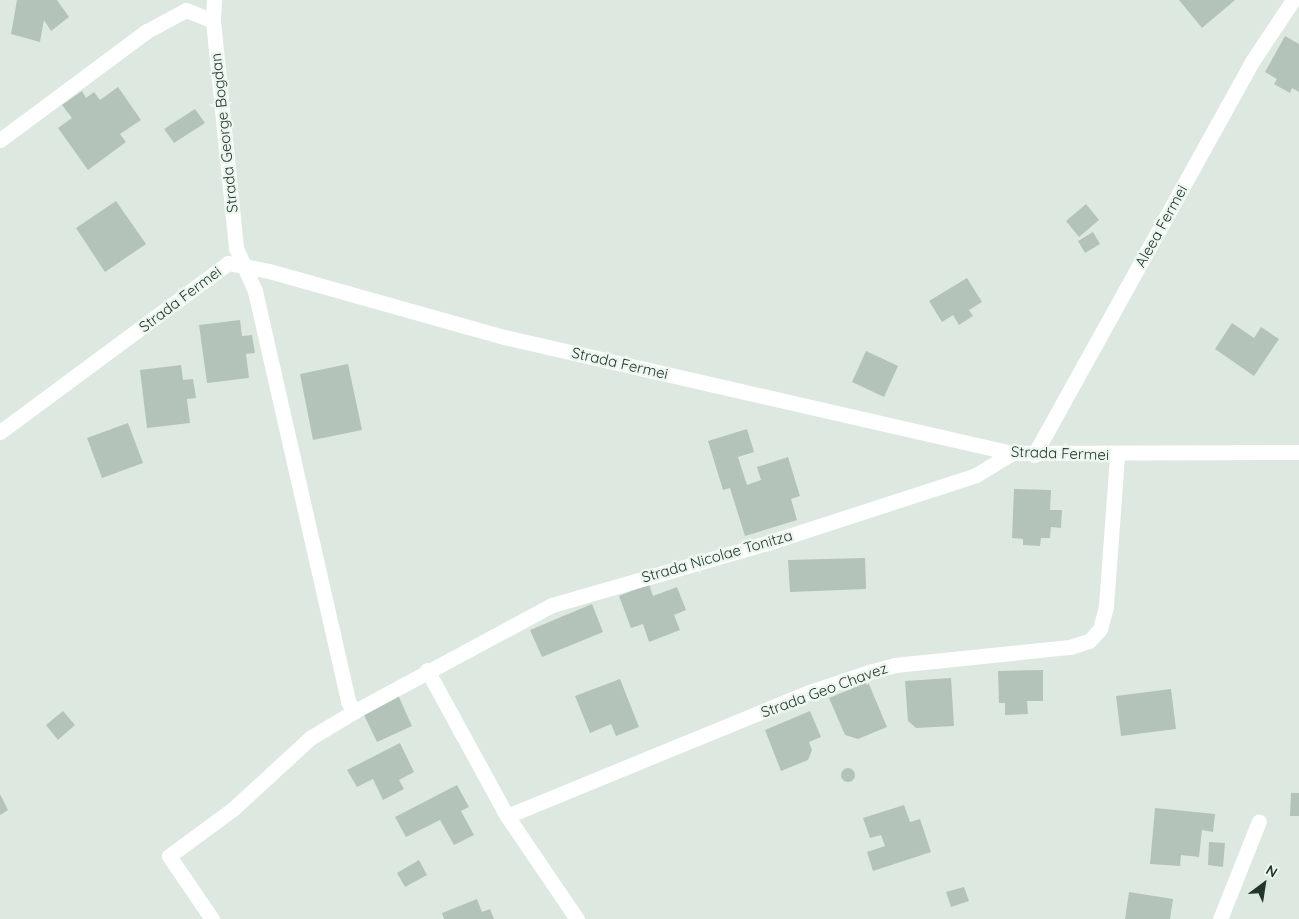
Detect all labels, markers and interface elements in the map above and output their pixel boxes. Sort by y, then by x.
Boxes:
street label: Strada George Bogdan [207,52,241,214]
street label: Aleea Fermei [1131,182,1191,270]
street label: Strada Fermei [135,262,225,336]
street label: Strada Fermei [570,343,670,383]
street label: Strada Fermei [1011,442,1109,464]
street label: Strada Nicolae Tonitza [639,526,795,586]
street label: Strada Geo Chavez [758,659,890,721]
north arrow [1239,859,1289,909]
text: N [1263,861,1281,882]

